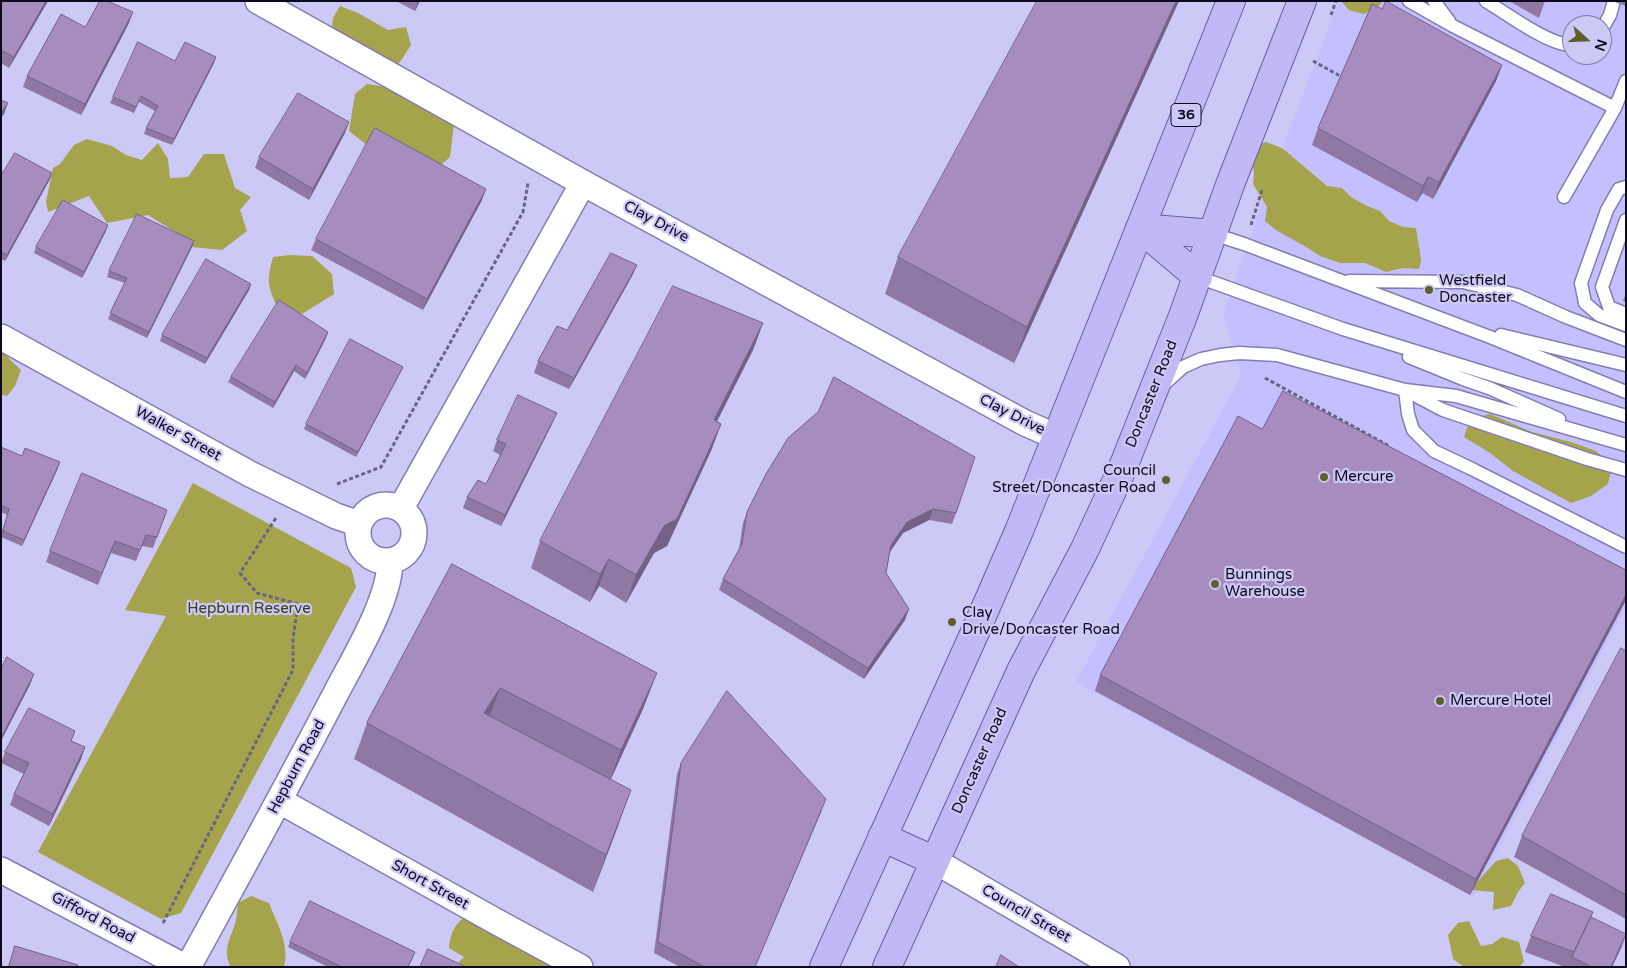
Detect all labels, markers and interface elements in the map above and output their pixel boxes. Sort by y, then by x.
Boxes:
north arrow [1562,15,1612,65]
text: N [1591,37,1611,53]
road number: 36 [1171,104,1201,126]
street label: Clay Drive [620,197,692,247]
place label: Westfield Doncaster [1439,272,1512,307]
marker: Westfield Doncaster [1423,284,1435,296]
street label: Doncaster Road [1122,338,1182,450]
street label: Clay Drive [976,391,1048,439]
street label: Walker Street [132,403,224,465]
place label: Council Street/Doncaster Road [992,462,1156,497]
place label: Mercure [1334,468,1393,486]
marker: Mercure [1318,471,1330,483]
marker: Council Street/Doncaster Road [1160,474,1172,486]
place label: Bunnings Warehouse [1225,566,1305,601]
marker: Bunnings Warehouse [1209,578,1221,590]
park label: Hepburn Reserve [187,600,311,618]
place label: Clay Drive/Doncaster Road [962,604,1120,639]
marker: Clay Drive/Doncaster Road [946,616,958,628]
place label: Mercure Hotel [1450,692,1551,710]
marker: Mercure Hotel [1434,695,1446,707]
street label: Doncaster Road [949,705,1011,817]
street label: Hepburn Road [265,717,329,817]
street label: Short Street [388,856,472,914]
street label: Council Street [978,881,1074,947]
street label: Gifford Road [48,888,138,948]

